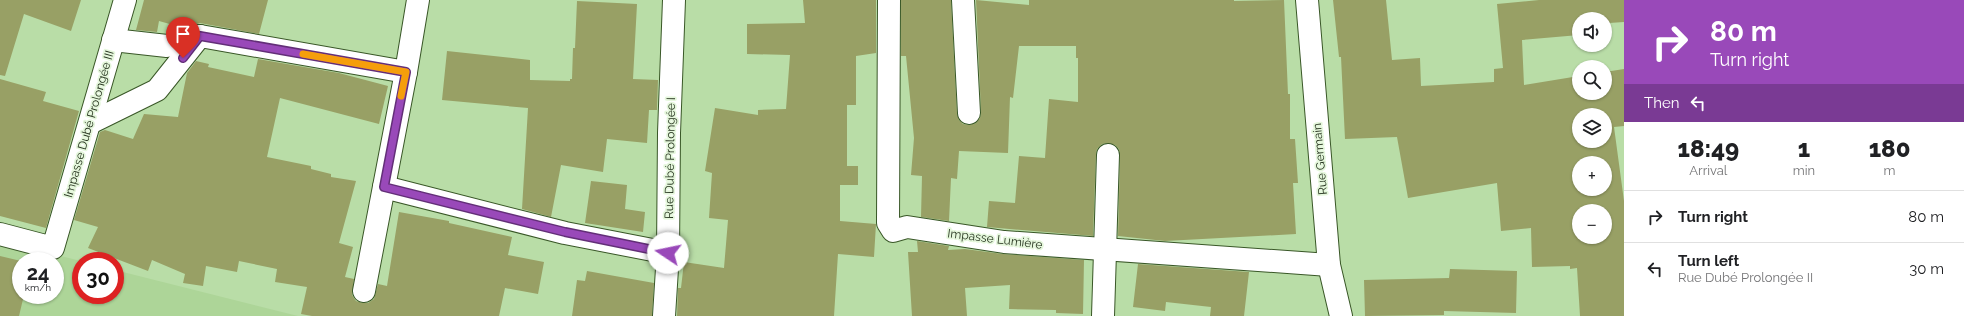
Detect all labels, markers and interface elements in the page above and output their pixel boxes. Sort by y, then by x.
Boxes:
map controls [1572,12,1612,244]
button: sound [1572,12,1612,52]
text: 80 m [1710,15,1777,48]
icon: right [1644,16,1696,68]
pin [166,17,200,58]
icon: arrive [172,23,194,45]
street label: Impasse Dubé Prolongée III [61,49,117,199]
text: Turn right [1710,49,1789,70]
button: search [1572,60,1612,100]
icon: left [1687,92,1709,114]
text: Then [1644,94,1679,112]
street label: Rue Dubé Prolongée I [662,97,678,219]
button: layers [1572,108,1612,148]
street label: Rue Germain [1310,123,1330,195]
text: 18:49 [1678,134,1739,163]
text: 1 [1798,134,1810,163]
text: 180 [1869,134,1910,163]
button: + [1572,156,1612,196]
text: Arrival [1689,163,1727,178]
text: min [1793,163,1815,178]
text: m [1884,163,1896,178]
button: − [1572,204,1612,244]
icon: right [1644,206,1666,228]
text: Turn right [1678,208,1748,226]
text: 80 m [1908,208,1944,226]
street label: Impasse Lumière [947,226,1043,252]
position arrow [647,232,689,274]
speed limit sign: 30 [72,252,124,304]
text: Turn left [1678,252,1739,270]
icon: left [1644,258,1666,280]
text: 30 m [1909,260,1944,278]
text: 24 [27,261,49,285]
text: Rue Dubé Prolongée II [1678,270,1813,285]
text: km/h [25,282,51,293]

